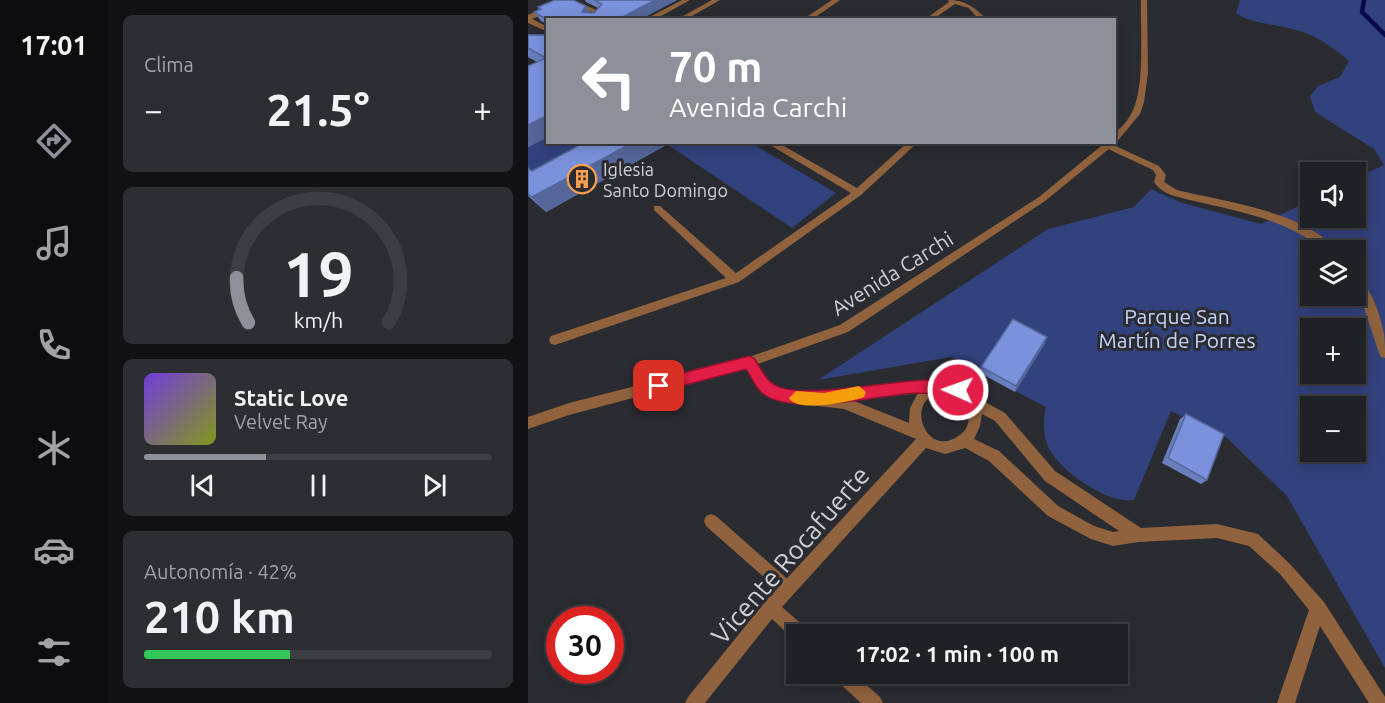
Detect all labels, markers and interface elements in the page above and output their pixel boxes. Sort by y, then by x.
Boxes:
text: 17:01 [20,30,88,60]
icon: left [570,42,648,120]
text: 70 m [669,43,763,90]
text: Clima [144,53,194,76]
text: 21.5° [266,84,370,135]
text: − [144,91,163,128]
text: + [473,91,492,128]
text: Avenida Carchi [669,92,847,122]
icon: directions [33,120,75,162]
place label: Iglesia Santo Domingo [603,159,728,200]
map controls [1300,162,1366,462]
button: sound [1300,162,1366,228]
building icon: Iglesia Santo Domingo [566,163,598,195]
icon: music [33,222,75,264]
street label: Avenida Carchi [827,226,957,320]
text: 19 [283,239,353,309]
button: layers [1300,240,1366,306]
park label: Parque San Martín de Porres [1098,304,1256,352]
text: km/h [293,308,343,332]
button: + [1300,318,1366,384]
icon: phone [33,324,75,366]
position arrow [926,358,990,422]
pin [633,360,684,411]
icon: arrive [642,369,675,402]
text: Static Love [234,385,349,410]
button: − [1300,396,1366,462]
text: Velvet Ray [234,410,328,433]
icon: climate [33,427,75,469]
street label: Vicente Rocafuerte [705,460,875,650]
icon: previous [186,469,219,502]
icon: pause [302,469,335,502]
icon: next [418,469,451,502]
icon: car [33,529,75,571]
text: Autonomía · 42% [144,560,297,583]
text: 210 km [144,591,295,642]
speed limit sign: 30 [546,606,624,684]
icon: filters [33,631,75,673]
text: 17:02 · 1 min · 100 m [855,641,1059,666]

